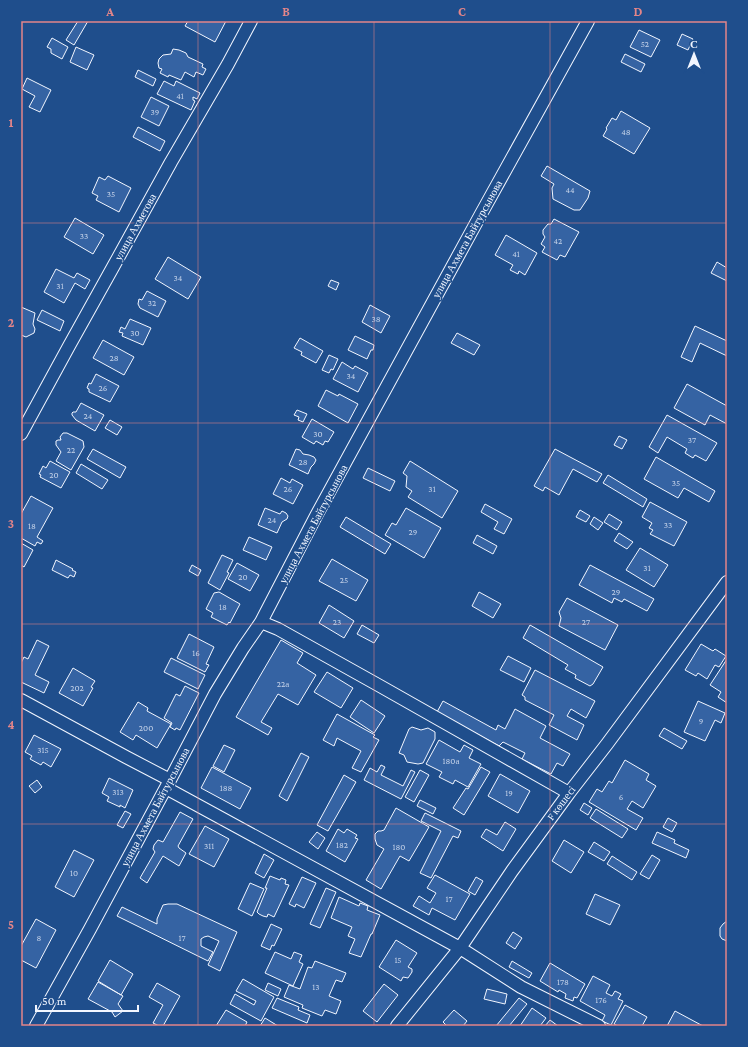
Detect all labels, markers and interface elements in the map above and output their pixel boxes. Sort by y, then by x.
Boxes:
text: A [105,4,114,19]
text: B [282,4,290,19]
text: C [458,4,466,19]
text: D [634,4,643,19]
north arrow [674,34,714,74]
text: С [690,38,698,50]
house number: 52 [641,39,649,49]
house number: 41 [176,91,184,101]
house number: 39 [151,107,160,117]
text: 1 [9,115,14,130]
house number: 48 [621,127,631,137]
street label: улица Ахмета Байтурсынова [430,178,504,300]
house number: 44 [565,185,575,195]
house number: 35 [107,189,115,199]
street label: улица Ахметова [112,191,158,263]
house number: 33 [80,231,88,241]
house number: 42 [554,236,562,246]
house number: 41 [512,249,520,259]
house number: 34 [174,273,183,283]
house number: 31 [56,281,64,291]
house number: 32 [148,298,156,308]
house number: 38 [371,314,381,324]
text: 2 [8,315,15,330]
house number: 30 [130,328,140,338]
house number: 28 [109,353,119,363]
house number: 34 [347,371,356,381]
house number: 26 [99,383,108,393]
house number: 24 [84,411,93,421]
house number: 30 [313,429,323,439]
house number: 37 [688,435,696,445]
house number: 22 [67,445,75,455]
house number: 28 [298,457,308,467]
street label: улица Ахмета Байтурсынова [277,462,350,585]
house number: 20 [49,470,59,480]
house number: 35 [672,478,680,488]
house number: 26 [284,484,293,494]
house number: 31 [428,484,436,494]
house number: 24 [268,515,277,525]
text: 3 [8,516,14,531]
house number: 33 [664,520,672,530]
house number: 18 [28,521,36,531]
house number: 29 [409,527,418,537]
house number: 31 [643,563,651,573]
house number: 20 [238,572,248,582]
house number: 25 [340,575,348,585]
house number: 29 [612,587,621,597]
house number: 18 [219,602,227,612]
house number: 23 [333,617,341,627]
house number: 27 [582,617,590,627]
house number: 16 [192,648,200,658]
house number: 22а [277,679,289,689]
house number: 202 [70,683,84,693]
house number: 9 [699,716,704,726]
text: 4 [7,717,15,732]
house number: 200 [139,723,153,733]
house number: 315 [37,745,49,755]
street label: улица Ахмета Байтурсынова [119,745,192,868]
house number: 180а [443,756,459,766]
house number: 188 [220,783,232,793]
street label: F көшесі [544,783,578,823]
house number: 313 [112,787,124,797]
house number: 19 [505,788,513,798]
house number: 6 [619,792,624,802]
house number: 182 [336,840,348,850]
house number: 311 [204,841,214,851]
house number: 180 [393,842,405,852]
house number: 10 [70,868,78,878]
house number: 17 [445,894,453,904]
text: 5 [8,917,14,932]
house number: 8 [37,933,42,943]
house number: 17 [178,933,186,943]
house number: 15 [394,955,402,965]
house number: 178 [557,977,569,987]
house number: 13 [312,982,320,992]
scale bar [36,987,138,1013]
text: 50 m [42,994,67,1008]
house number: 176 [595,995,607,1005]

